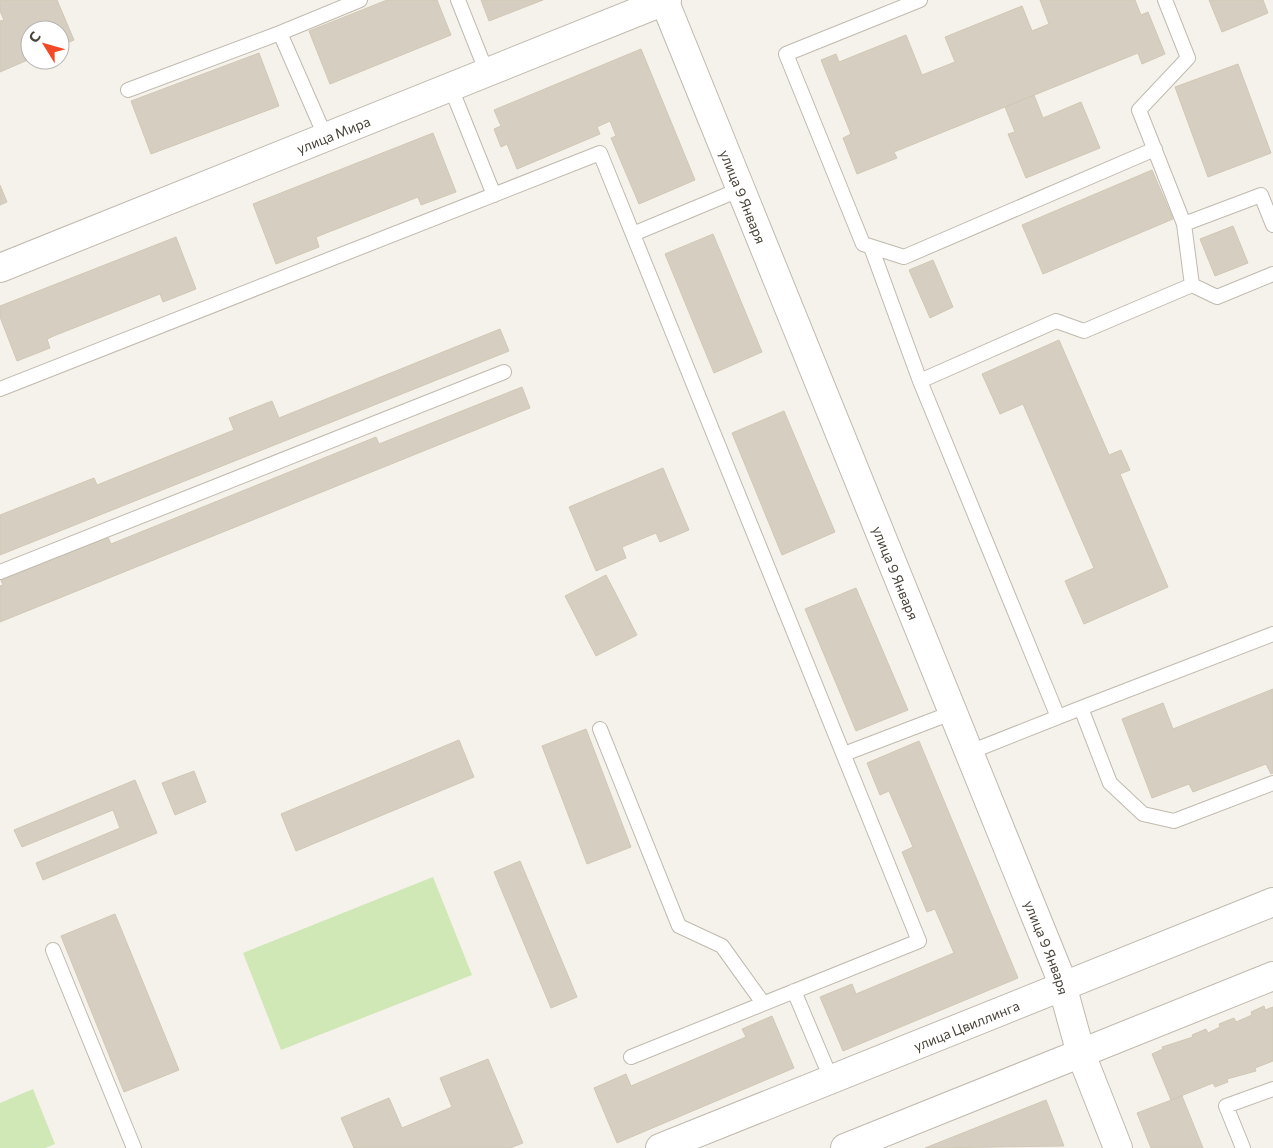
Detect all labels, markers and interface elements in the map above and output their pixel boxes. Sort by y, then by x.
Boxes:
north arrow [20,20,70,70]
text: С [25,28,44,46]
street label: улица Мира [294,112,372,157]
street label: улица 9 Января [717,147,770,246]
street label: улица 9 Января [870,523,923,622]
street label: улица 9 Января [1021,898,1073,996]
street label: улица Цвиллинга [911,996,1022,1054]

